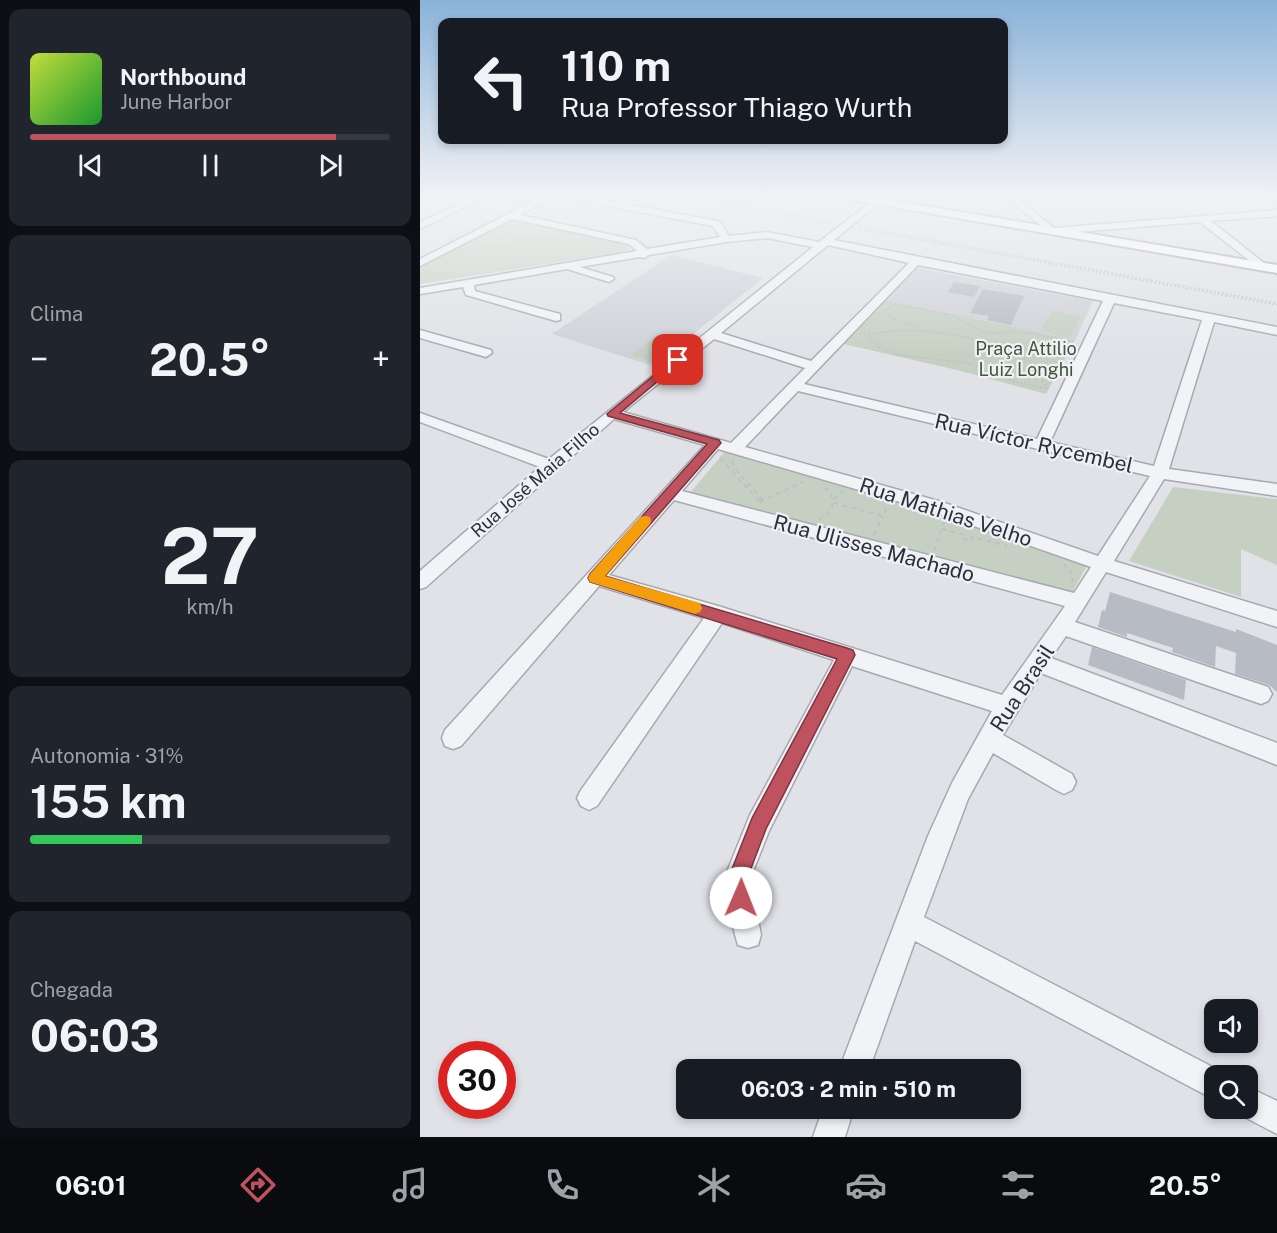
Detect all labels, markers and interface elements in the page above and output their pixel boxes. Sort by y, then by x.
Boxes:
text: 110 m [561,41,671,90]
icon: left [462,42,540,120]
text: Northbound [120,64,246,90]
text: June Harbor [120,90,232,114]
text: Rua Professor Thiago Wurth [561,91,912,123]
icon: previous [74,149,107,182]
icon: pause [194,149,227,182]
icon: next [314,149,347,182]
text: Clima [30,302,83,326]
text: 20.5° [149,333,271,386]
pin [652,334,703,385]
park label: Praça Attilio Luiz Longhi [975,338,1077,380]
text: − [30,340,48,378]
text: + [372,340,390,378]
icon: arrive [661,343,694,376]
street label: Rua Víctor Rycembel [932,408,1136,478]
street label: Rua José Maia Filho [466,419,604,541]
street label: Rua Mathias Velho [856,472,1036,552]
street label: Rua Ulisses Machado [771,509,977,587]
text: 27 [161,510,259,602]
text: km/h [186,595,234,619]
street label: Rua Brasil [985,640,1059,736]
text: Autonomia · 31% [30,744,184,768]
text: 155 km [30,775,187,828]
position arrow [709,866,773,930]
text: Chegada [30,978,113,1002]
map controls [1204,999,1258,1119]
button: sound [1204,999,1258,1053]
text: 06:03 [30,1009,160,1062]
speed limit sign: 30 [438,1041,516,1119]
button: search [1204,1065,1258,1119]
text: 06:03 · 2 min · 510 m [741,1076,956,1102]
icon: directions [237,1164,279,1206]
icon: music [389,1164,431,1206]
icon: phone [541,1164,583,1206]
icon: climate [693,1164,735,1206]
icon: car [845,1164,887,1206]
icon: filters [997,1164,1039,1206]
text: 06:01 [55,1169,126,1201]
text: 20.5° [1149,1169,1222,1201]

